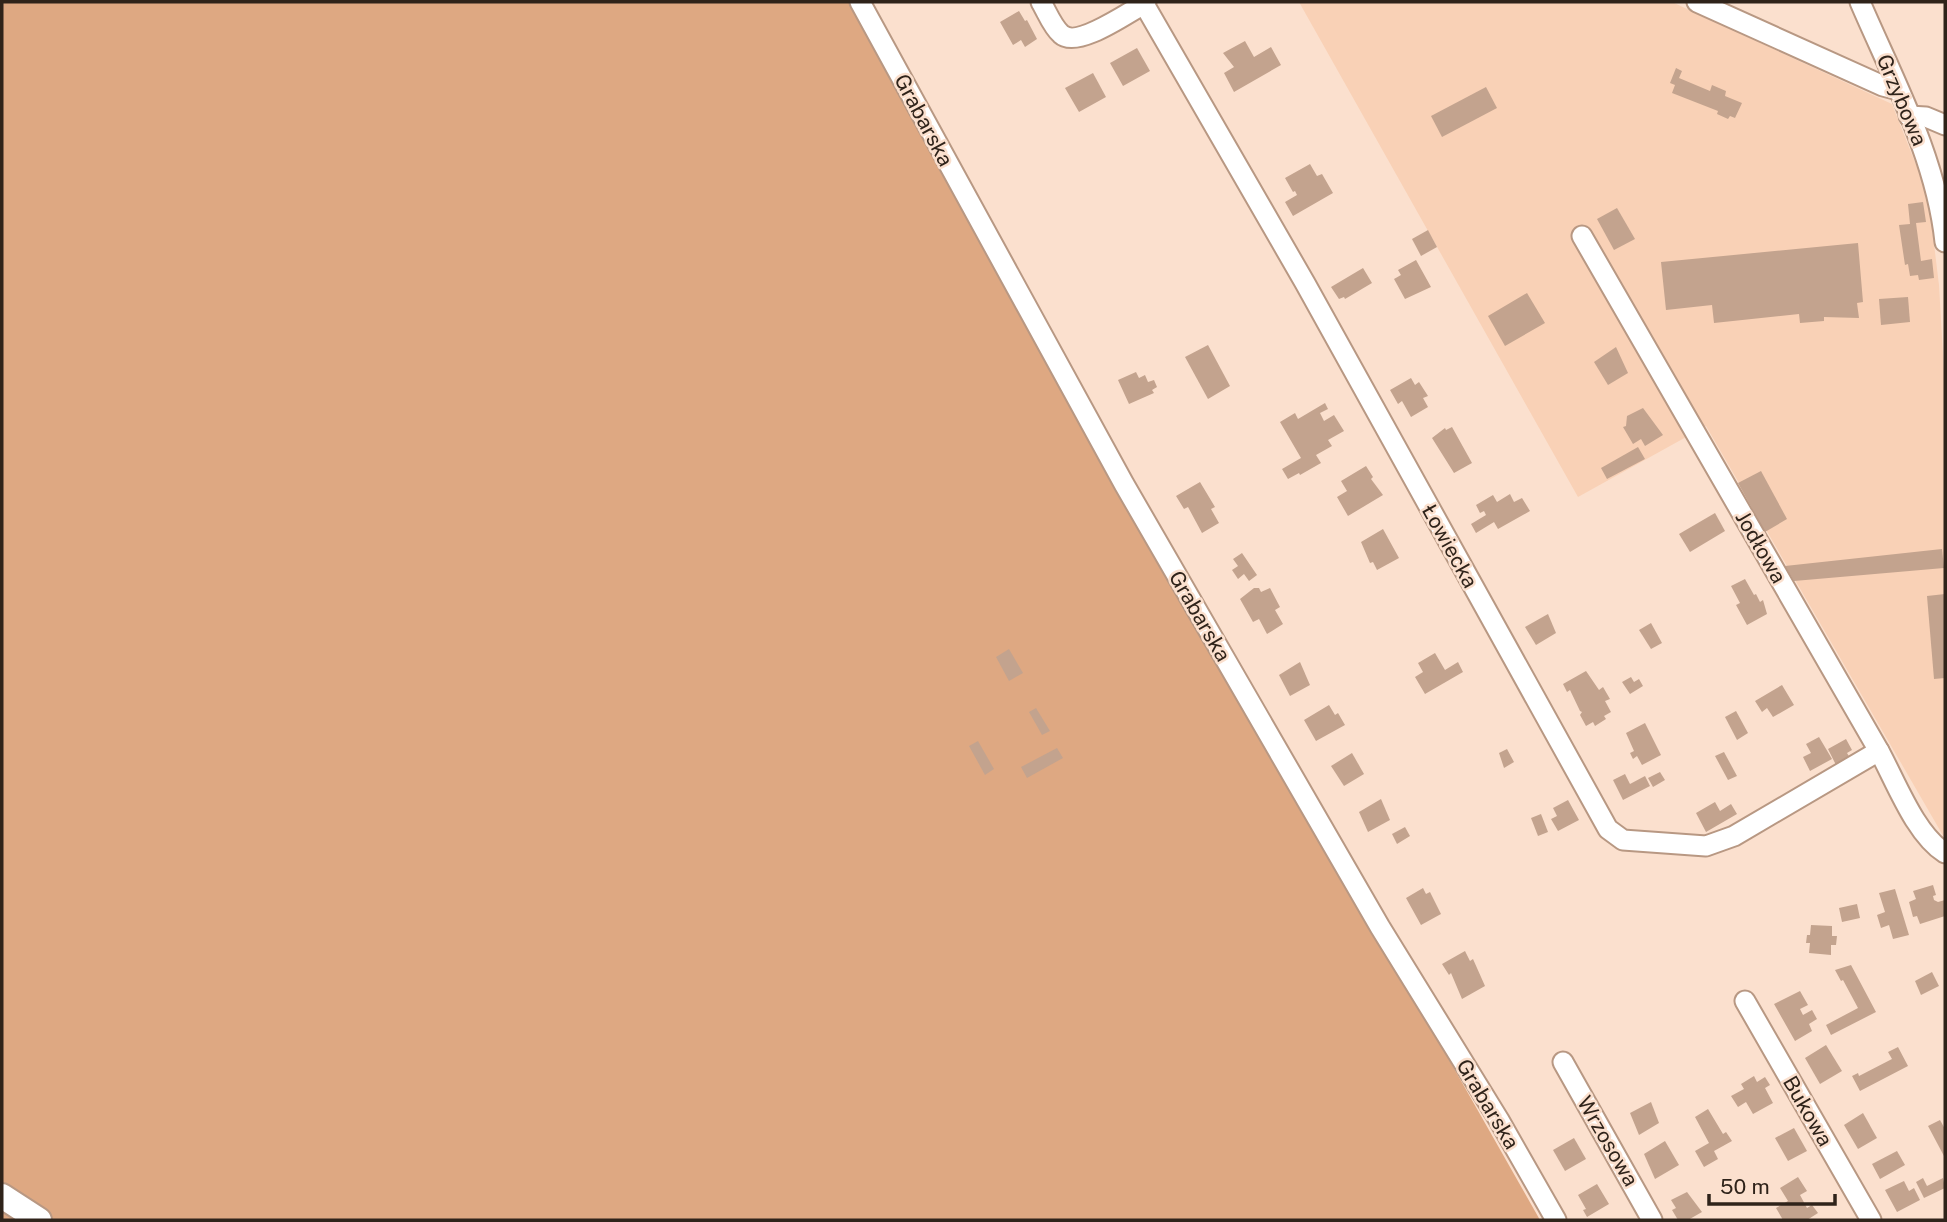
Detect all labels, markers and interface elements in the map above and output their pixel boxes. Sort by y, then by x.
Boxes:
street label: Grzybowa [1872,51,1932,149]
street label: Grabarska [889,70,959,170]
street label: Łowiecka [1417,500,1483,592]
street label: Jodłowa [1730,507,1792,587]
street label: Grabarska [1164,566,1236,666]
street label: Grabarska [1451,1054,1525,1154]
street label: Bukowa [1778,1071,1838,1151]
street label: Wrzosowa [1572,1091,1644,1191]
scale bar [1709,1162,1835,1206]
text: 50 m [1720,1174,1770,1199]

